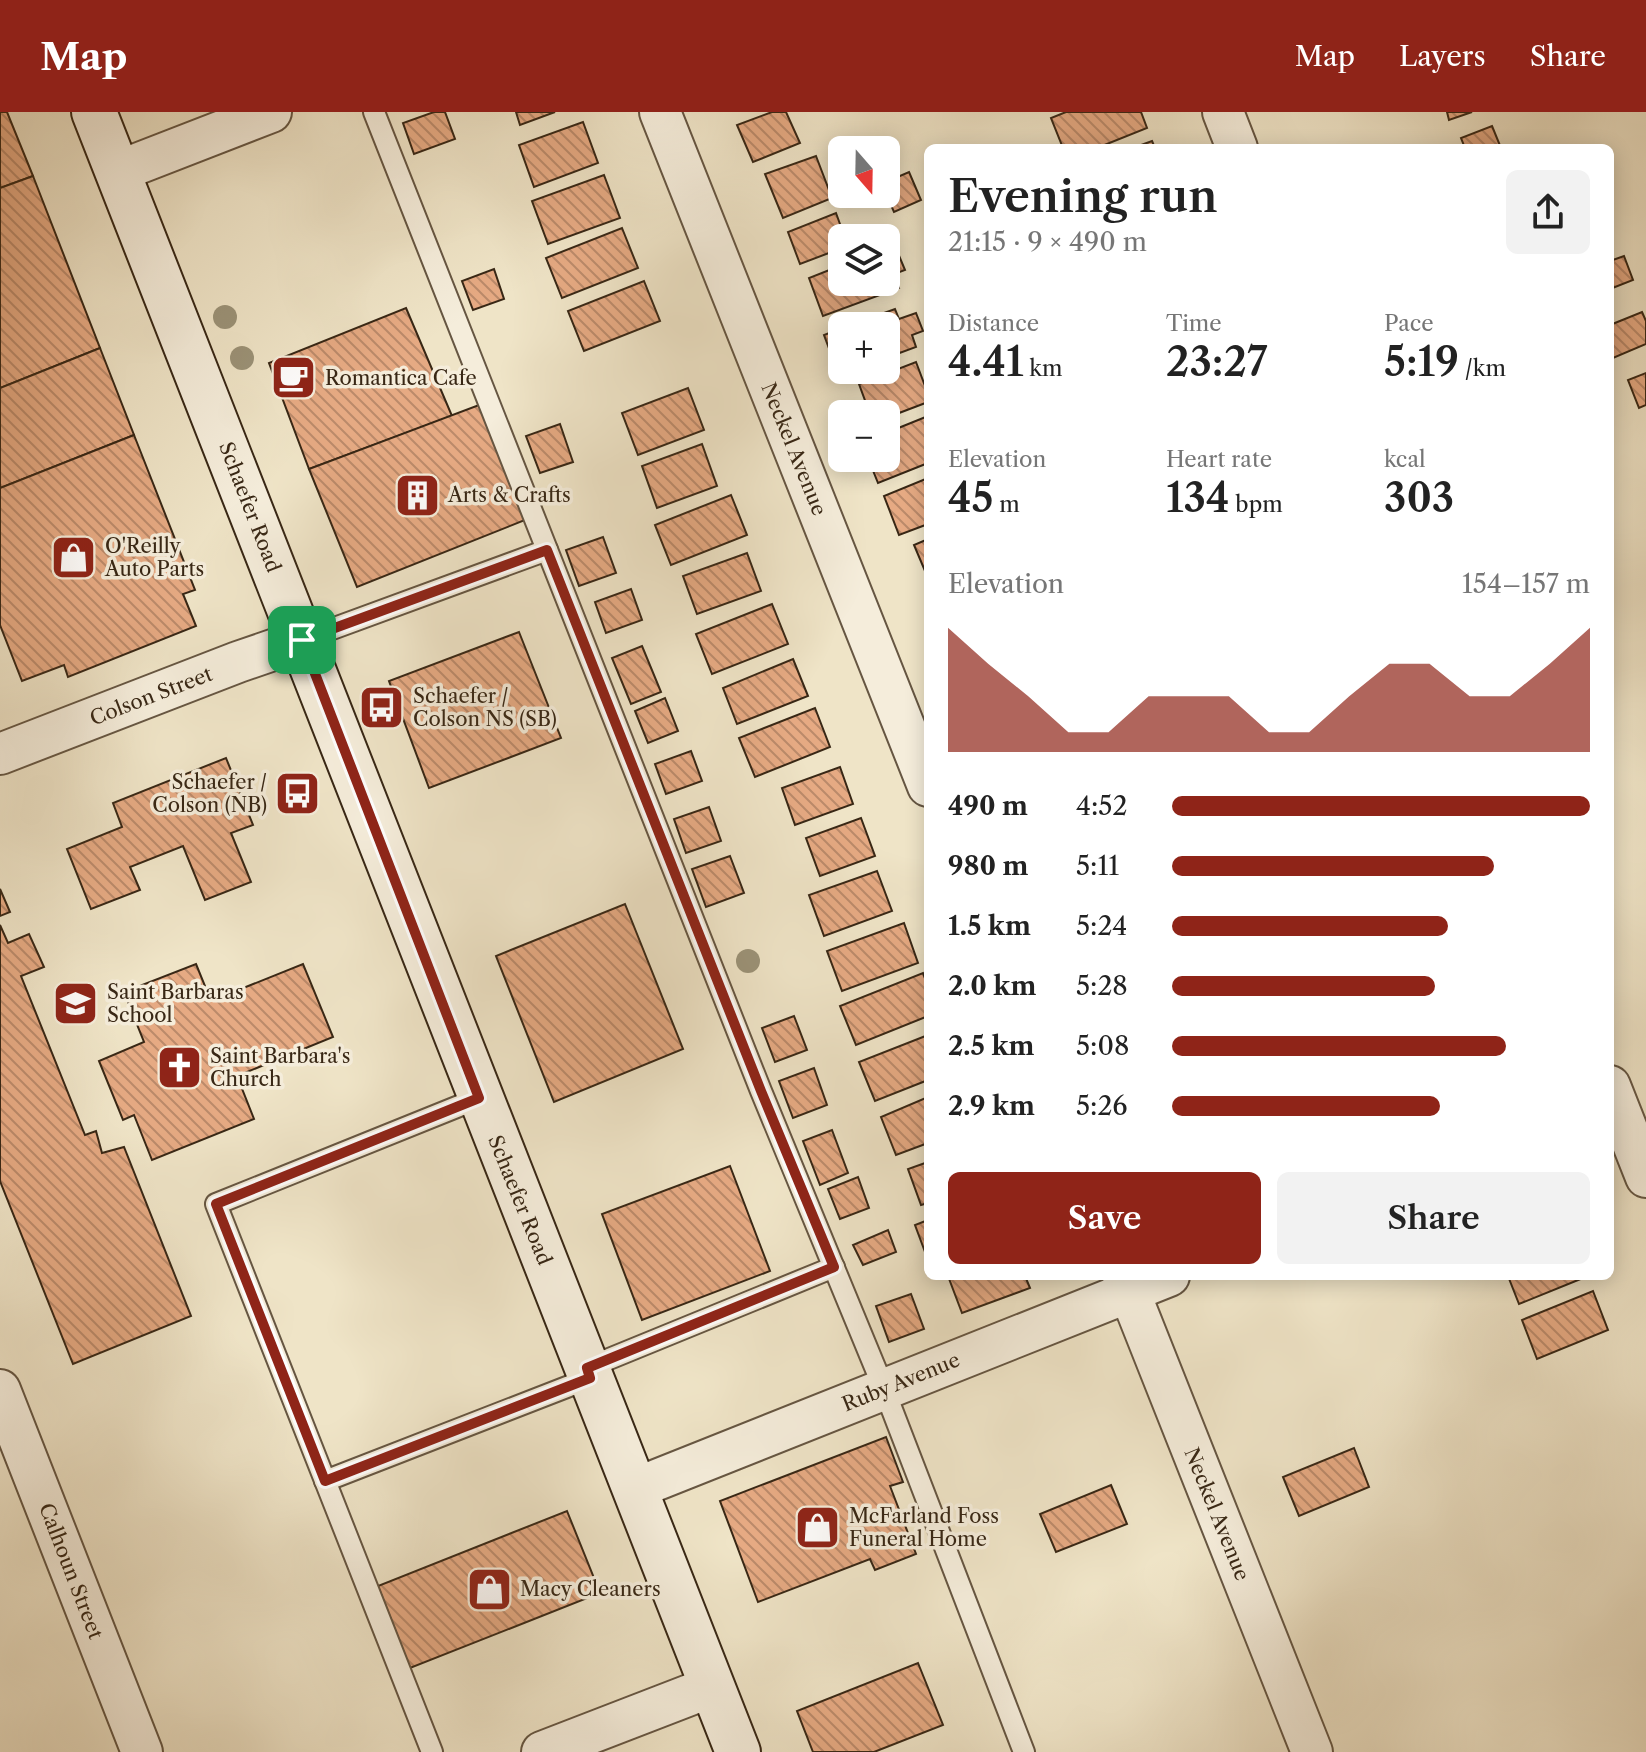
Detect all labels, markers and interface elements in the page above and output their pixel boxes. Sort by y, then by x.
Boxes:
text: Map [40,33,128,80]
text: Map [1295,39,1355,73]
text: Layers [1399,39,1486,73]
text: Share [1530,39,1606,73]
north arrow [828,136,900,208]
map controls [828,136,900,472]
text: Evening run [948,169,1218,223]
button: share [1506,170,1590,254]
button: layers [828,224,900,296]
text: 21:15 · 9 × 490 m [948,226,1147,258]
text: Distance [948,310,1039,337]
text: Time [1166,310,1222,337]
text: Pace [1384,310,1434,337]
button: + [828,312,900,384]
text: 4.41 [948,337,1023,386]
text: 23:27 [1166,337,1267,386]
text: 5:19 [1384,337,1459,386]
cafe icon: Romantica Cafe [270,354,318,402]
text: km [1023,355,1063,382]
text: /km [1459,355,1506,382]
place label: Romantica Cafe [325,366,477,390]
street label: Neckel Avenue [756,379,832,519]
button: − [828,400,900,472]
street label: Schaefer Road [214,438,286,576]
text: Elevation [948,446,1046,473]
text: Heart rate [1166,446,1272,473]
text: kcal [1384,446,1426,473]
building icon: Arts & Crafts [393,471,441,519]
text: 45 [948,473,993,522]
text: 134 [1166,473,1230,522]
text: 303 [1384,473,1454,522]
place label: Arts & Crafts [447,483,571,507]
text: m [993,491,1020,518]
text: bpm [1230,491,1283,518]
shop icon: O'Reilly Auto Parts [50,534,98,582]
place label: O'Reilly Auto Parts [104,534,204,581]
text: Elevation [948,568,1064,600]
text: 154–157 m [1462,568,1590,600]
pin [268,606,336,674]
icon: arrive [280,618,324,662]
street label: Colson Street [86,662,216,730]
bus stop icon: Schaefer / Colson NS (SB) [358,683,406,731]
place label: Schaefer / Colson NS (SB) [413,684,557,731]
place label: Schaefer / Colson (NB) [152,770,267,817]
bus stop icon: Schaefer / Colson (NB) [274,770,322,818]
text: 490 m [948,790,1028,822]
text: 4:52 [1076,790,1127,822]
text: 980 m [948,850,1029,882]
text: 5:11 [1076,850,1119,882]
text: 1.5 km [948,910,1031,942]
text: 5:24 [1076,910,1127,942]
text: 2.0 km [948,970,1036,1002]
text: 5:28 [1076,970,1128,1002]
school or university icon: Saint Barbaras School [52,980,100,1028]
place label: Saint Barbaras School [107,980,244,1027]
text: 2.5 km [948,1030,1034,1062]
text: 5:08 [1076,1030,1129,1062]
church icon: Saint Barbara's Church [155,1044,203,1092]
place label: Saint Barbara's Church [210,1044,350,1091]
text: 2.9 km [948,1090,1035,1122]
text: 5:26 [1076,1090,1128,1122]
street label: Schaefer Road [483,1132,557,1268]
button: Save [948,1172,1261,1264]
button: Share [1277,1172,1590,1264]
street label: Ruby Avenue [839,1348,963,1416]
street label: Neckel Avenue [1179,1444,1255,1584]
street label: Calhoun Street [34,1500,108,1642]
shop icon: McFarland Foss Funeral Home [794,1503,842,1551]
place label: McFarland Foss Funeral Home [849,1504,999,1551]
shop icon: Macy Cleaners [465,1565,513,1613]
place label: Macy Cleaners [520,1577,661,1601]

